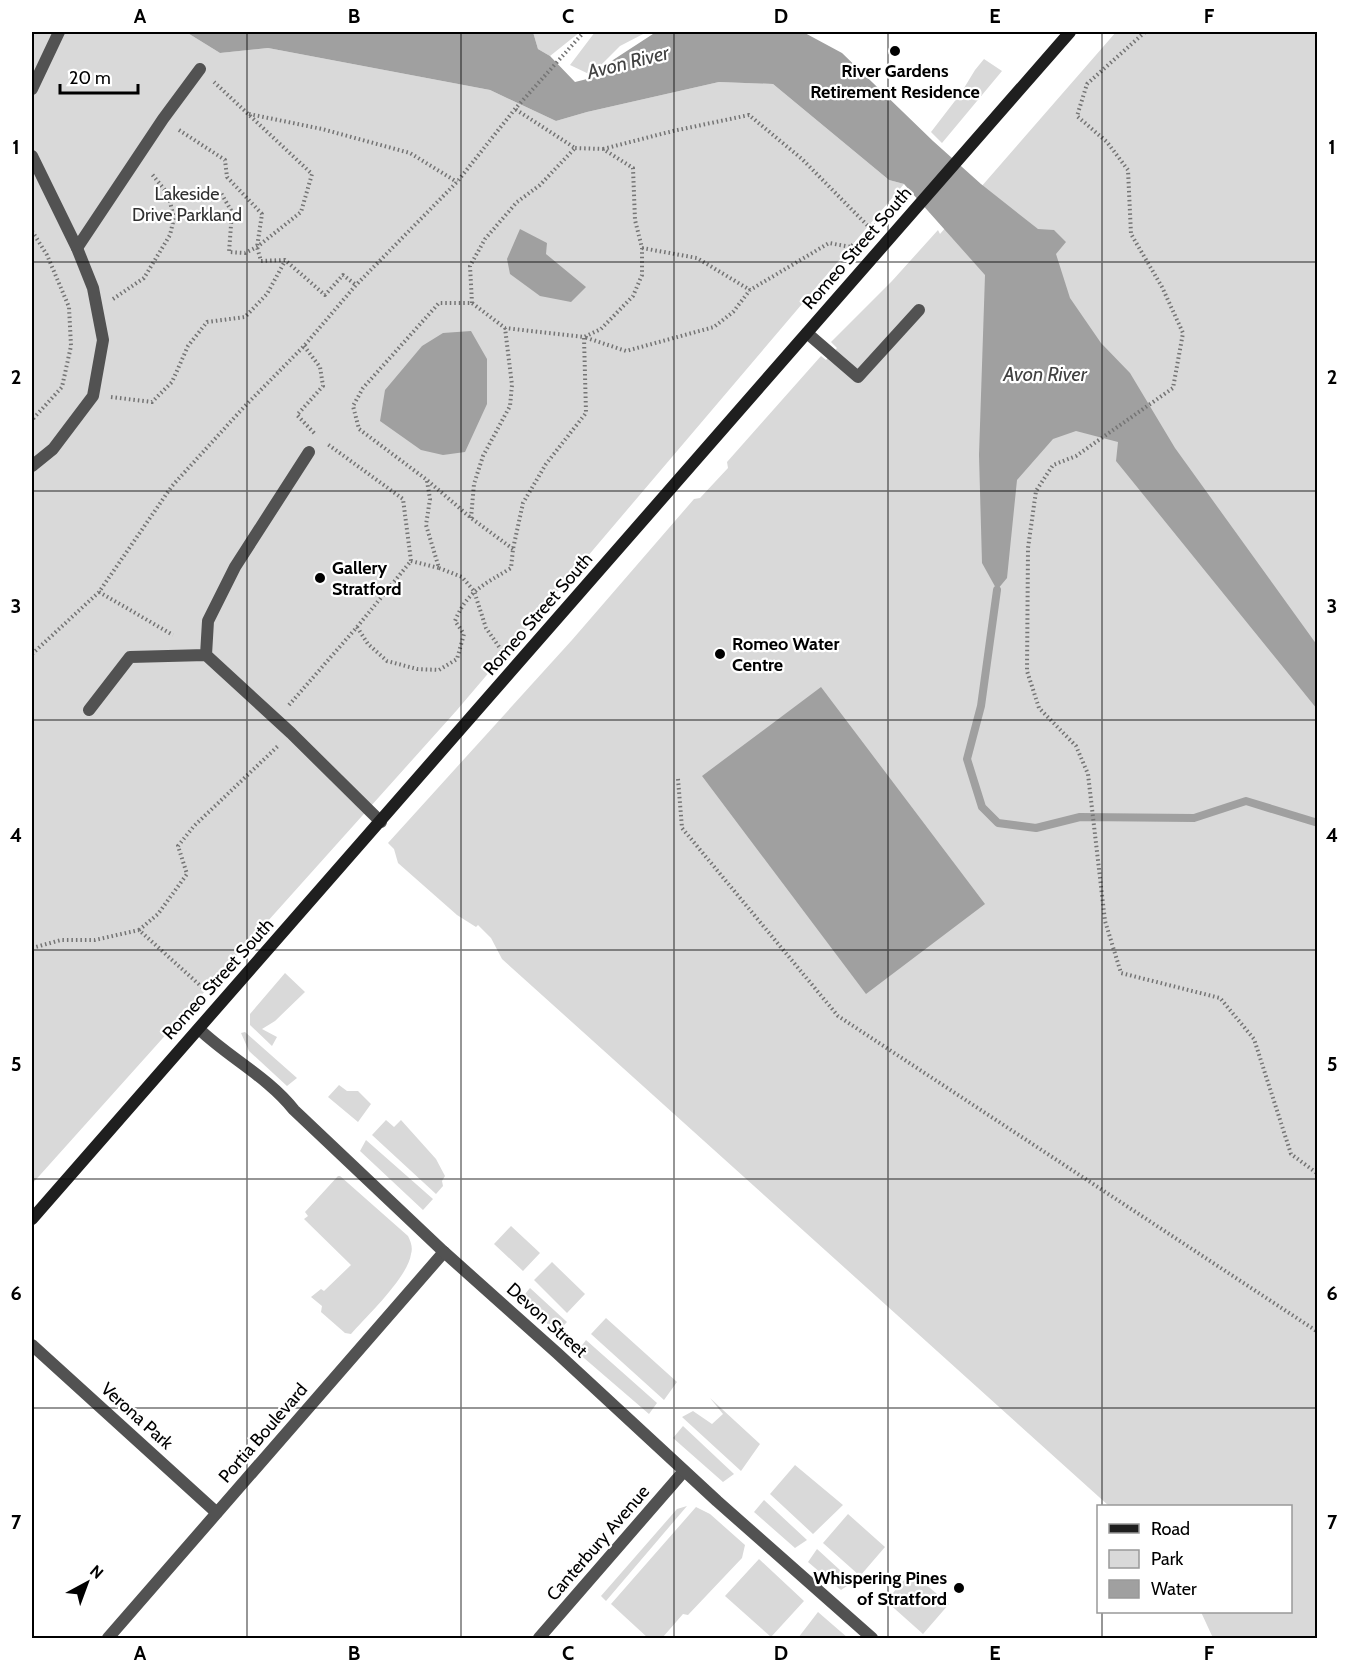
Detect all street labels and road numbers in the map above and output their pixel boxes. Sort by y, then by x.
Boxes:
street label: Romeo Street South [798,182,916,314]
street label: Romeo Street South [479,548,597,680]
street label: Romeo Street South [158,914,278,1044]
street label: Devon Street [502,1278,592,1362]
street label: Verona Park [96,1378,178,1455]
street label: Portia Boulevard [214,1379,312,1487]
street label: Canterbury Avenue [542,1481,654,1605]

